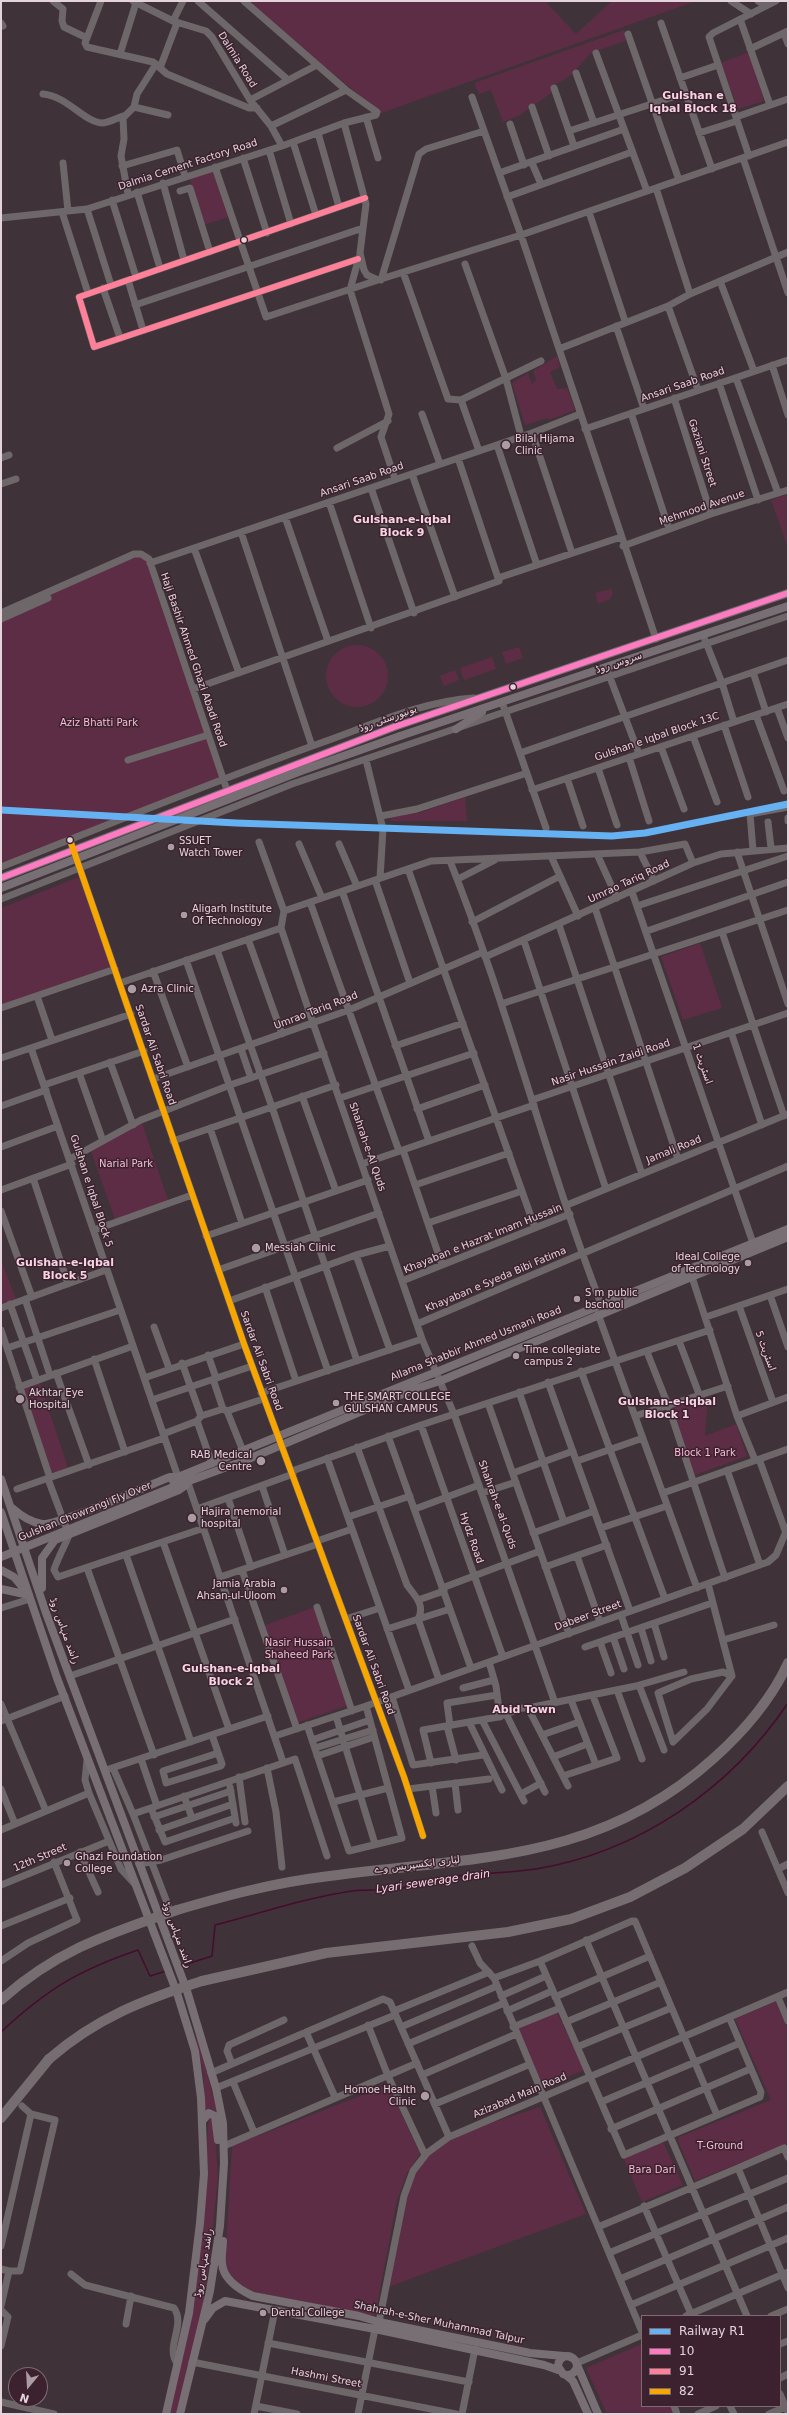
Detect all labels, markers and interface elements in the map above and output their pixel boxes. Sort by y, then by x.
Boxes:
street label: Dalmia Road [215,30,259,90]
district label: Gulshan e Iqbal Block 18 [649,89,737,115]
street label: Dalmia Cement Factory Road [117,137,259,193]
unlabelled marker [239,235,249,245]
street label: Ansari Saab Road [640,365,726,405]
street label: Gaziani Street [685,418,719,488]
place label: Bilal Hijama Clinic [515,433,575,456]
marker: Bilal Hijama Clinic [500,439,512,451]
street label: Ansari Saab Road [319,460,405,500]
street label: Mehmood Avenue [658,488,746,528]
district label: Gulshan-e-Iqbal Block 9 [353,513,451,539]
street label: Haji Bashir Ahmed Ghazi Abadi Road [157,571,229,749]
street label: سروس روڈ [594,650,644,676]
unlabelled marker [508,682,518,692]
street label: یونیورسٹی روڈ [357,703,419,735]
street label: Gulshan e Iqbal Block 13C [593,710,721,764]
park label: Aziz Bhatti Park [60,717,138,729]
unlabelled marker [65,835,75,845]
place label: SSUET Watch Tower [179,835,242,858]
marker: SSUET Watch Tower [166,842,176,852]
street label: Umrao Tariq Road [586,858,672,906]
place label: Aligarh Institute Of Technology [192,903,272,926]
marker: Aligarh Institute Of Technology [179,910,189,920]
marker: Azra Clinic [126,983,138,995]
place label: Azra Clinic [141,983,194,995]
street label: Umrao Tariq Road [272,990,360,1032]
street label: Sardar Ali Sabri Road [132,1003,178,1107]
street label: Nasir Hussain Zaidi Road [550,1037,672,1089]
street label: اسٹریٹ 1 [690,1042,714,1086]
street label: Shahrah-e-Al Quds [346,1101,388,1193]
street label: Gulshan e Iqbal Block 5 [67,1133,115,1249]
street label: Jamali Road [645,1133,703,1167]
park label: Narial Park [99,1158,153,1170]
street label: Khayaban e Hazrat Imam Hussain [402,1202,564,1276]
marker: Messiah Clinic [250,1242,262,1254]
place label: Messiah Clinic [265,1242,336,1254]
street label: Khayaban e Syeda Bibi Fatima [424,1245,568,1315]
place label: Ideal College of Technology [671,1251,740,1274]
district label: Gulshan-e-Iqbal Block 5 [16,1256,114,1282]
marker: Ideal College of Technology [743,1258,753,1268]
place label: S m public bschool [585,1287,638,1310]
marker: S m public bschool [572,1294,582,1304]
street label: Allama Shabbir Ahmed Usmani Road [389,1304,563,1384]
street label: Sardar Ali Sabri Road [237,1309,285,1413]
street label: اسٹریٹ 5 [752,1329,778,1373]
place label: Time collegiate campus 2 [524,1344,600,1368]
marker: Time collegiate campus 2 [511,1351,521,1361]
place label: Akhtar Eye Hospital [29,1387,84,1410]
place label: THE SMART COLLEGE GULSHAN CAMPUS [344,1391,451,1414]
marker: Akhtar Eye Hospital [14,1393,26,1405]
district label: Gulshan-e-Iqbal Block 1 [618,1395,716,1421]
marker: THE SMART COLLEGE GULSHAN CAMPUS [331,1398,341,1408]
park label: Block 1 Park [674,1447,736,1459]
place label: RAB Medical Centre [190,1449,252,1472]
marker: RAB Medical Centre [255,1455,267,1467]
street label: Shahrah-e-al-Quds [475,1459,519,1551]
street label: Gulshan Chowrangi Fly Over [17,1480,153,1544]
place label: Hajira memorial hospital [201,1506,281,1530]
street label: Hydz Road [457,1511,485,1565]
marker: Hajira memorial hospital [186,1512,198,1524]
place label: Jamia Arabia Ahsan-ul-Uloom [197,1578,276,1602]
marker: Jamia Arabia Ahsan-ul-Uloom [279,1585,289,1595]
street label: راشد منہاس روڈ [46,1596,82,1666]
street label: Dabeer Street [553,1598,623,1634]
street label: Sardar Ali Sabri Road [349,1613,397,1717]
park label: Nasir Hussain Shaheed Park [265,1637,333,1660]
district label: Gulshan-e-Iqbal Block 2 [182,1662,280,1688]
district label: Abid Town [492,1703,556,1717]
street label: 12th Street [12,1841,68,1875]
place label: Ghazi Foundation College [75,1851,162,1874]
street label: لیاری ایکسپریس وے [373,1854,461,1876]
marker: Ghazi Foundation College [62,1858,72,1868]
water label: Lyari sewerage drain [375,1867,491,1897]
street label: راشد منہاس روڈ [159,1900,195,1970]
street label: Azizabad Main Road [471,2071,569,2121]
place label: Homoe Health Clinic [344,2084,416,2108]
marker: Homoe Health Clinic [419,2090,431,2102]
park label: T-Ground [697,2140,743,2152]
park label: Bara Dari [628,2164,676,2176]
street label: راشد منہاس روڈ [192,2228,216,2298]
street label: Shahrah-e-Sher Muhammad Talpur [353,2299,525,2347]
place label: Dental College [271,2307,345,2319]
marker: Dental College [258,2308,268,2318]
legend [641,2315,781,2407]
text: Railway R1 [679,2324,745,2338]
text: 10 [679,2344,694,2358]
text: 91 [679,2364,694,2378]
street label: Hashmi Street [290,2365,362,2391]
north arrow [8,2367,48,2407]
text: 82 [679,2384,694,2398]
text: N [18,2390,31,2406]

